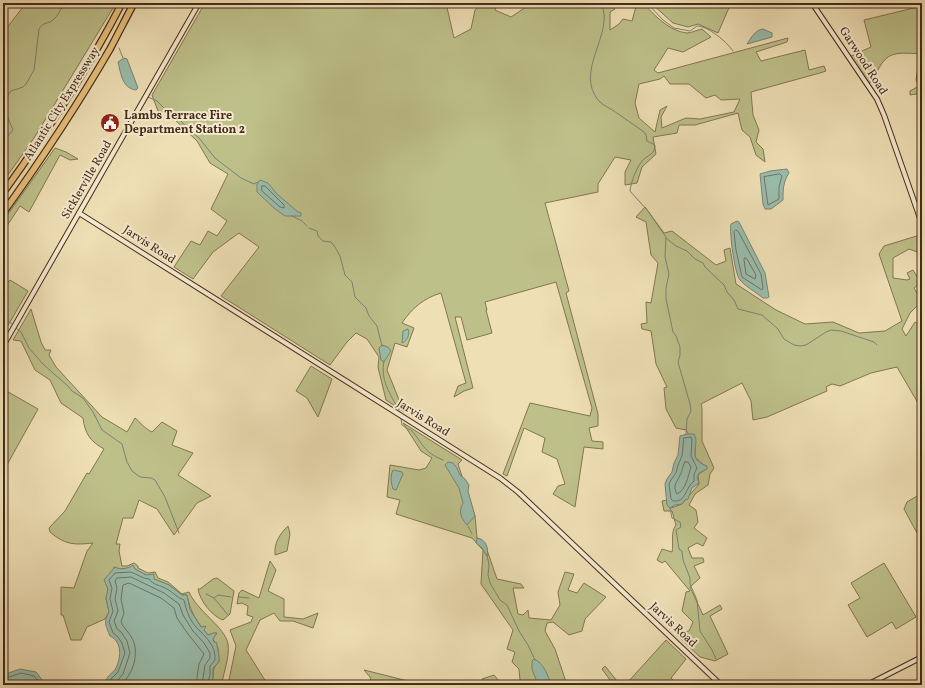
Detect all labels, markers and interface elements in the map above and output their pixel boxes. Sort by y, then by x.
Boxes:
street label: Garwood Road [835,24,891,98]
street label: Atlantic City Expressway [20,44,104,164]
place label: Lambs Terrace Fire Department Station 2 [124,108,245,138]
public building icon: Lambs Terrace Fire Department Station 2 [99,112,121,134]
street label: Sicklerville Road [58,137,116,222]
street label: Jarvis Road [120,222,179,268]
street label: Jarvis Road [394,395,453,441]
street label: Jarvis Road [646,599,700,651]

